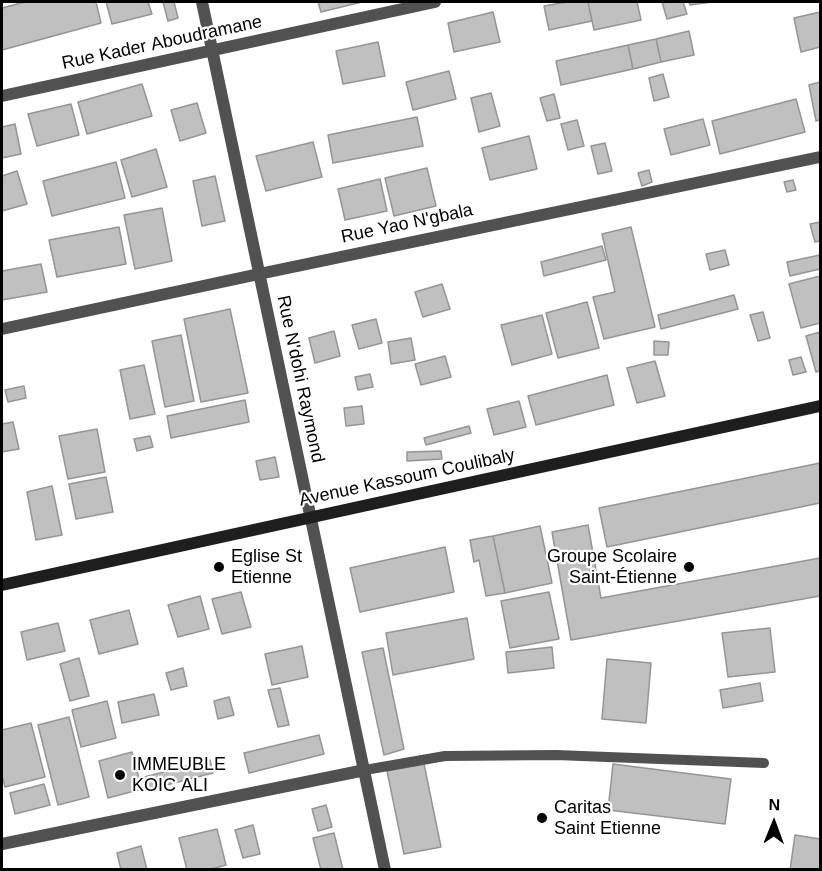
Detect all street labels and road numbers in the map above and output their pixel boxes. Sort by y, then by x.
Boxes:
street label: Rue Kader Aboudramane [60,11,264,75]
street label: Rue Yao N'gbala [339,199,475,249]
street label: Rue N'dohi Raymond [272,293,328,465]
street label: Avenue Kassoum Coulibaly [297,445,517,511]

